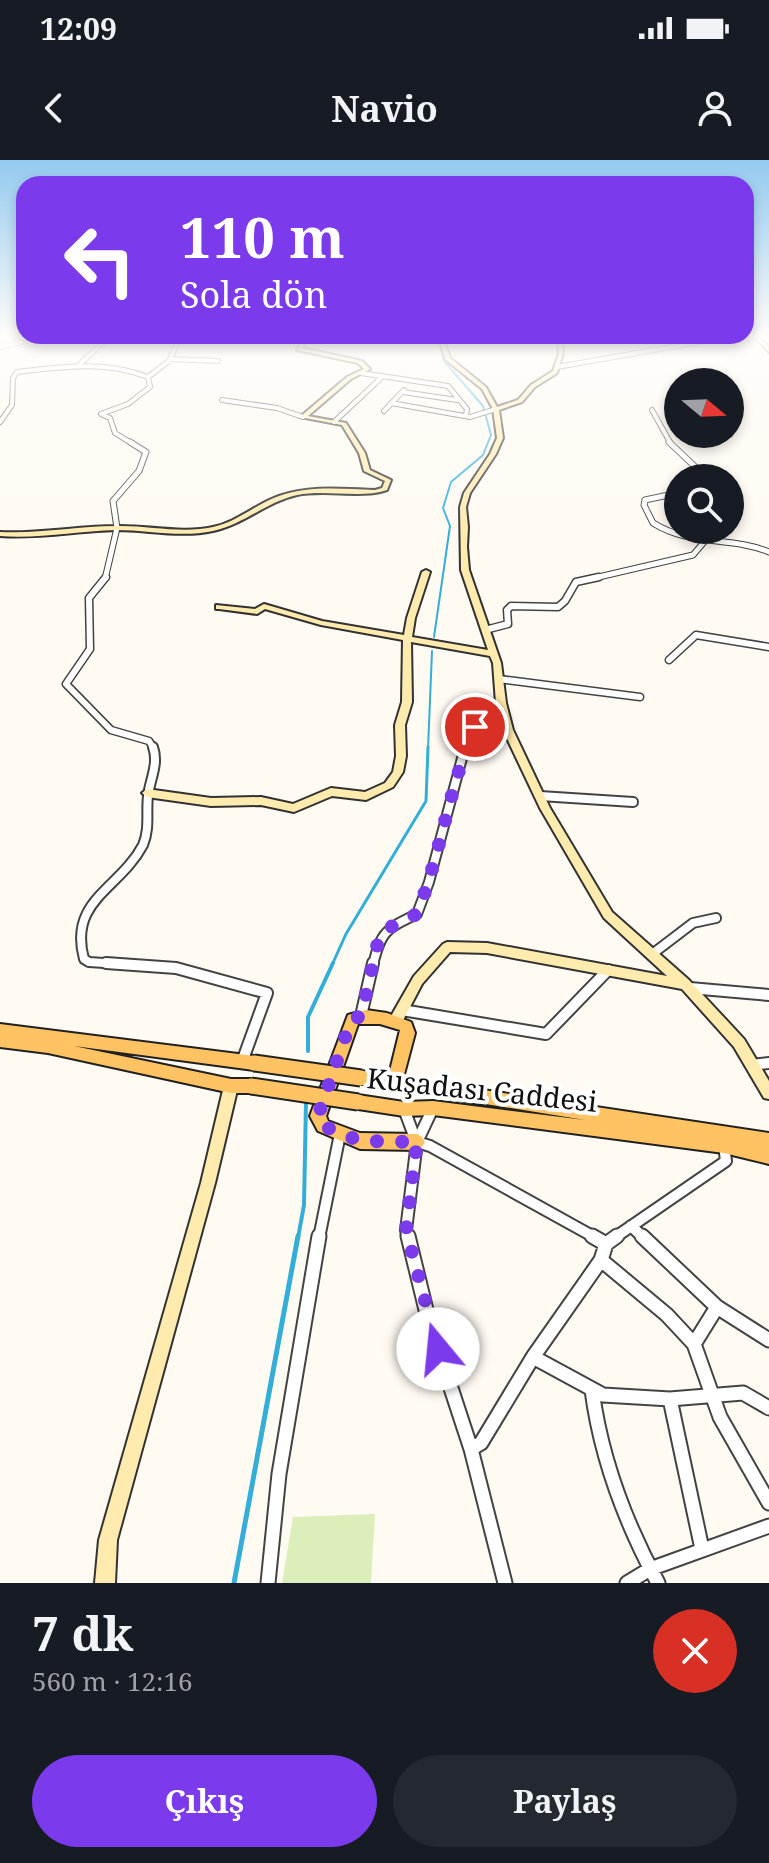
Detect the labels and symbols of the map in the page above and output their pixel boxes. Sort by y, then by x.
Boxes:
north arrow [664,368,744,448]
pin [441,693,509,761]
street label: Kuşadası Caddesi [365,1058,599,1120]
position arrow [396,1307,480,1391]

